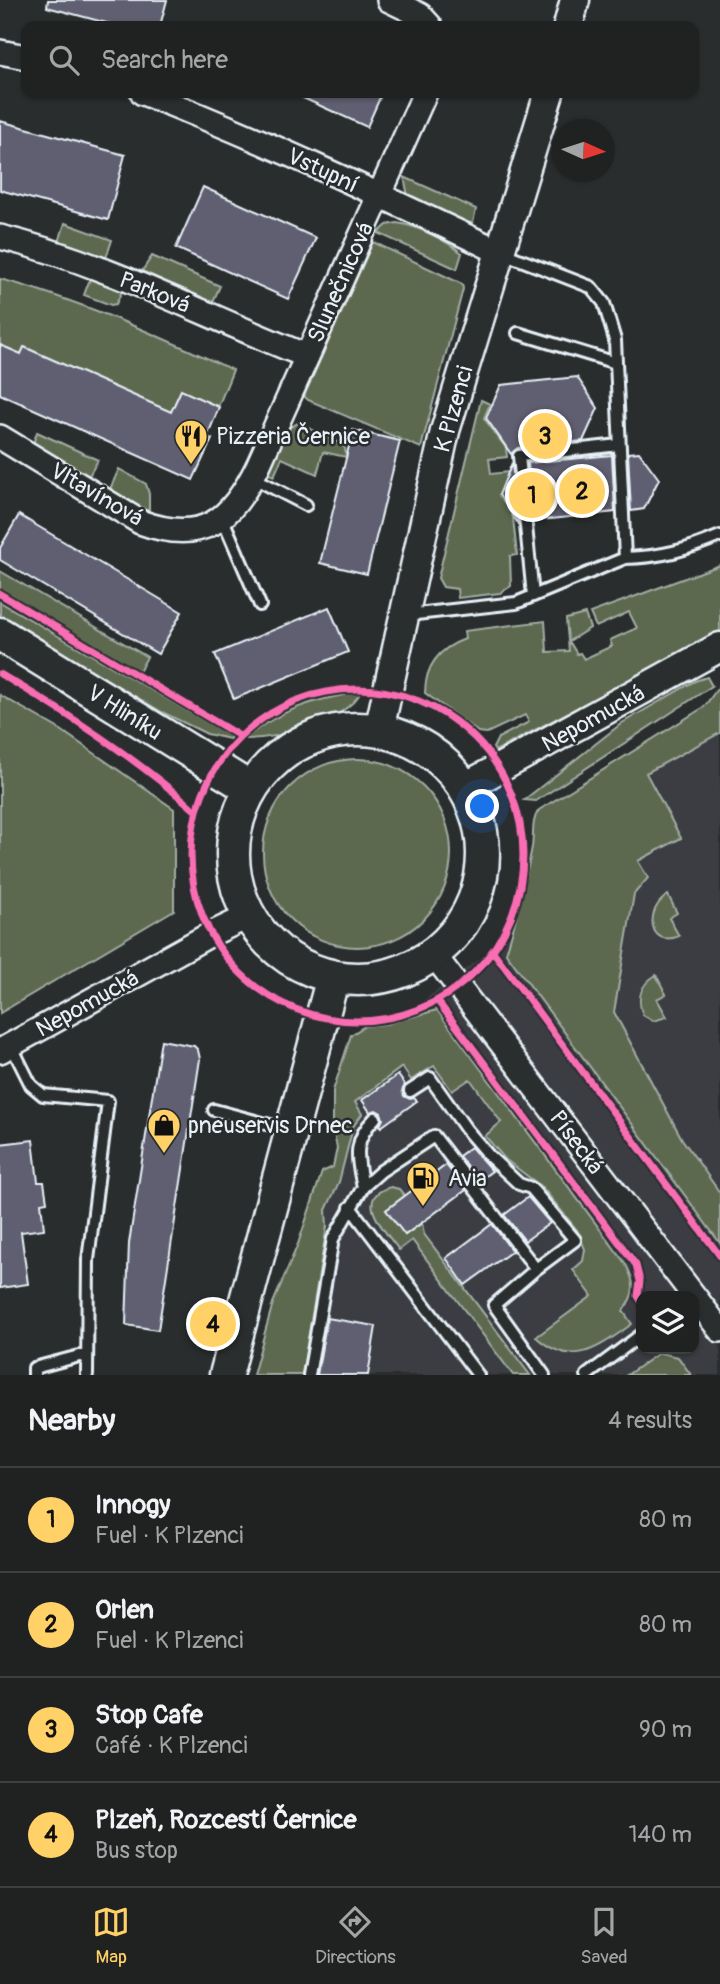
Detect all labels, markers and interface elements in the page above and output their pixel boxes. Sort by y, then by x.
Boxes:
search box [21,21,699,98]
icon: search [45,41,83,79]
text: Search here [101,44,228,76]
north arrow [552,119,615,182]
street label: Vstupní [283,141,363,199]
street label: Slunečnicová [301,217,380,347]
street label: Parková [115,265,194,320]
street label: K Plzenci [427,363,480,456]
pin: 3 [522,410,568,462]
restaurant icon: Pizzeria Černice [172,417,210,466]
place label: Pizzeria Černice [216,422,371,451]
street label: Vltavínová [45,456,149,533]
pin: 2 [559,465,605,517]
pin: 1 [509,469,555,521]
street label: V Hliníku [82,678,168,747]
street label: Nepomucká [537,678,650,759]
your location [465,789,499,823]
street label: Nepomucká [31,963,144,1044]
street label: Písecká [543,1105,610,1180]
shop icon: pneuservis Drnec [145,1106,183,1155]
place label: pneuservis Drnec [188,1111,353,1140]
fuel station icon: Avia [404,1159,442,1208]
place label: Avia [448,1164,487,1193]
map controls [636,1291,699,1354]
button: layers [636,1291,699,1354]
pin: 4 [190,1298,236,1350]
text: Nearby [28,1402,115,1439]
text: 4 results [608,1406,692,1435]
text: Innogy [95,1489,170,1521]
text: 1 [47,1505,56,1534]
text: 80 m [639,1505,692,1534]
text: Fuel · K Plzenci [95,1521,243,1550]
text: Orlen [95,1594,154,1626]
text: 2 [45,1610,57,1639]
text: 80 m [639,1610,692,1639]
text: Fuel · K Plzenci [95,1626,243,1655]
text: Stop Cafe [95,1699,203,1731]
text: 3 [45,1715,57,1744]
text: 90 m [639,1715,692,1744]
text: Café · K Plzenci [95,1731,248,1760]
text: Plzeň, Rozcestí Černice [95,1804,356,1836]
text: 4 [44,1820,58,1849]
text: 140 m [629,1820,692,1849]
text: Bus stop [95,1836,178,1865]
tab: Map [92,1903,130,1969]
tab: Directions [315,1903,396,1969]
tab: Saved [580,1903,628,1969]

